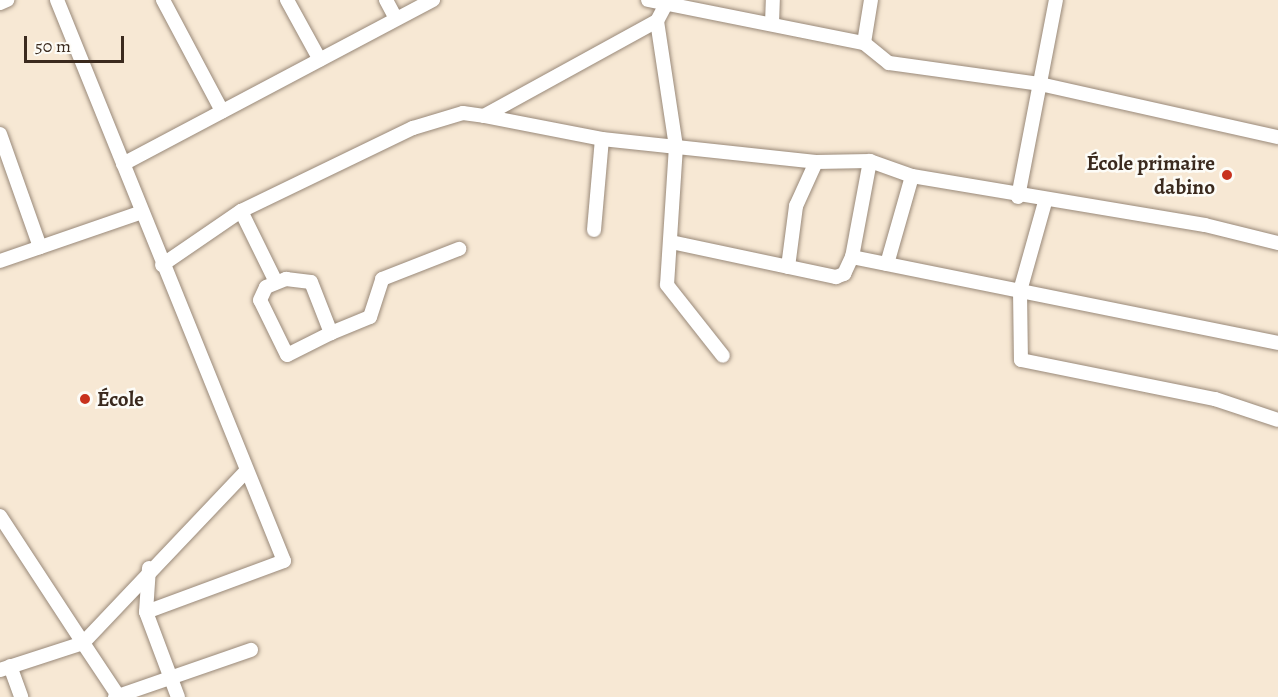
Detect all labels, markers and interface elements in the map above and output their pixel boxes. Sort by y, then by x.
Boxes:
scale bar [27,24,128,62]
text: 50 m [35,34,71,58]
place label: École primaire dabino [1086,150,1215,200]
marker: École primaire dabino [1220,168,1234,182]
place label: École [97,386,144,412]
marker: École [78,392,92,406]

